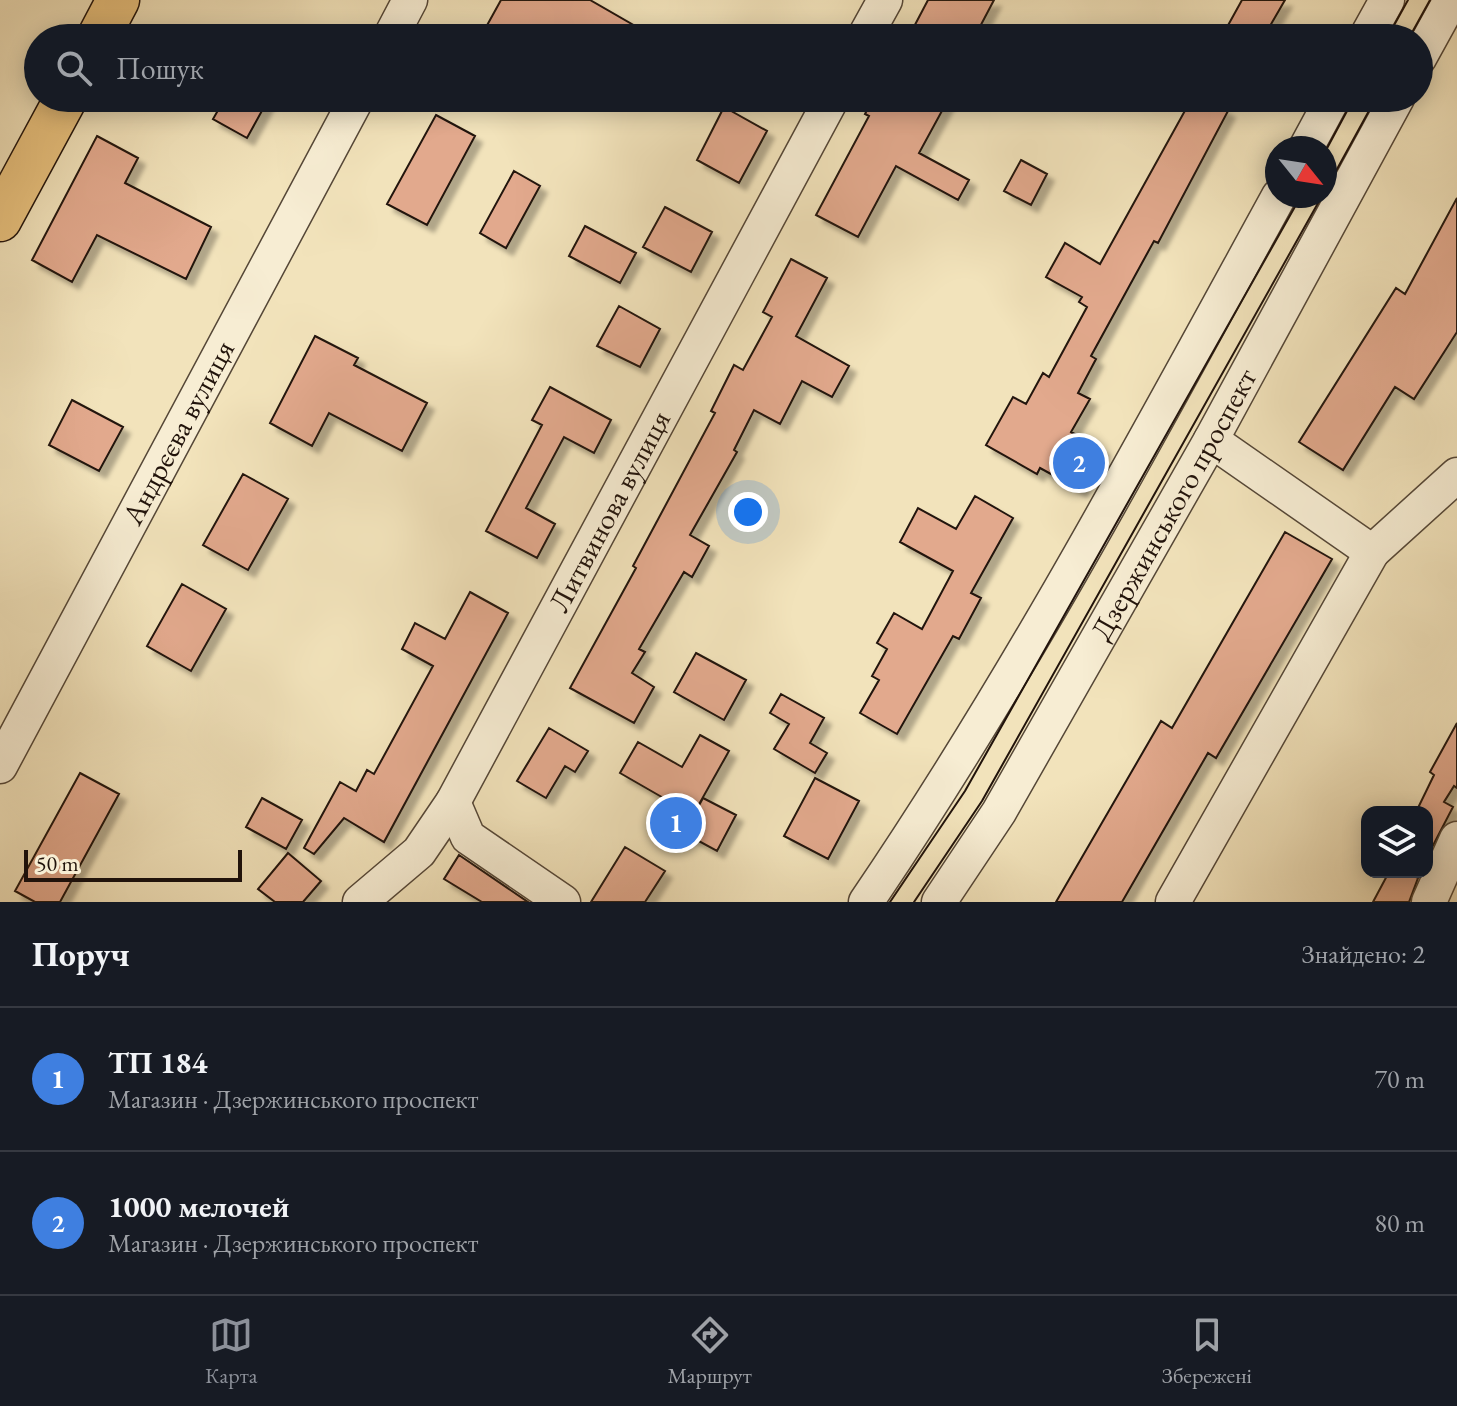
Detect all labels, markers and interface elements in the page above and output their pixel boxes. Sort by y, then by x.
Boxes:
search box [24,24,1433,112]
icon: search [52,46,96,90]
text: Пошук [116,49,204,88]
north arrow [1265,136,1337,208]
street label: Андрєєва вулиця [112,333,243,532]
street label: Дзержинського проспект [1081,361,1265,647]
street label: Литвинова вулиця [539,404,679,618]
pin: 2 [1053,433,1105,493]
your location [728,492,768,532]
pin: 1 [650,793,702,853]
map controls [1361,806,1433,878]
button: layers [1361,806,1433,878]
scale bar [24,846,242,882]
text: 50 m [36,849,79,878]
text: Поруч [32,932,130,976]
text: Знайдено: 2 [1302,937,1425,971]
text: ТП 184 [108,1043,207,1082]
text: 1 [51,1062,65,1096]
text: 70 m [1375,1062,1425,1096]
text: Магазин · Дзержинського проспект [108,1082,478,1116]
text: 1000 мелочей [108,1187,289,1226]
text: 2 [51,1206,65,1240]
text: 80 m [1375,1206,1425,1240]
text: Магазин · Дзержинського проспект [108,1226,478,1260]
tab: Карта [205,1313,258,1390]
tab: Маршрут [667,1313,752,1390]
tab: Збережені [1162,1313,1252,1390]

